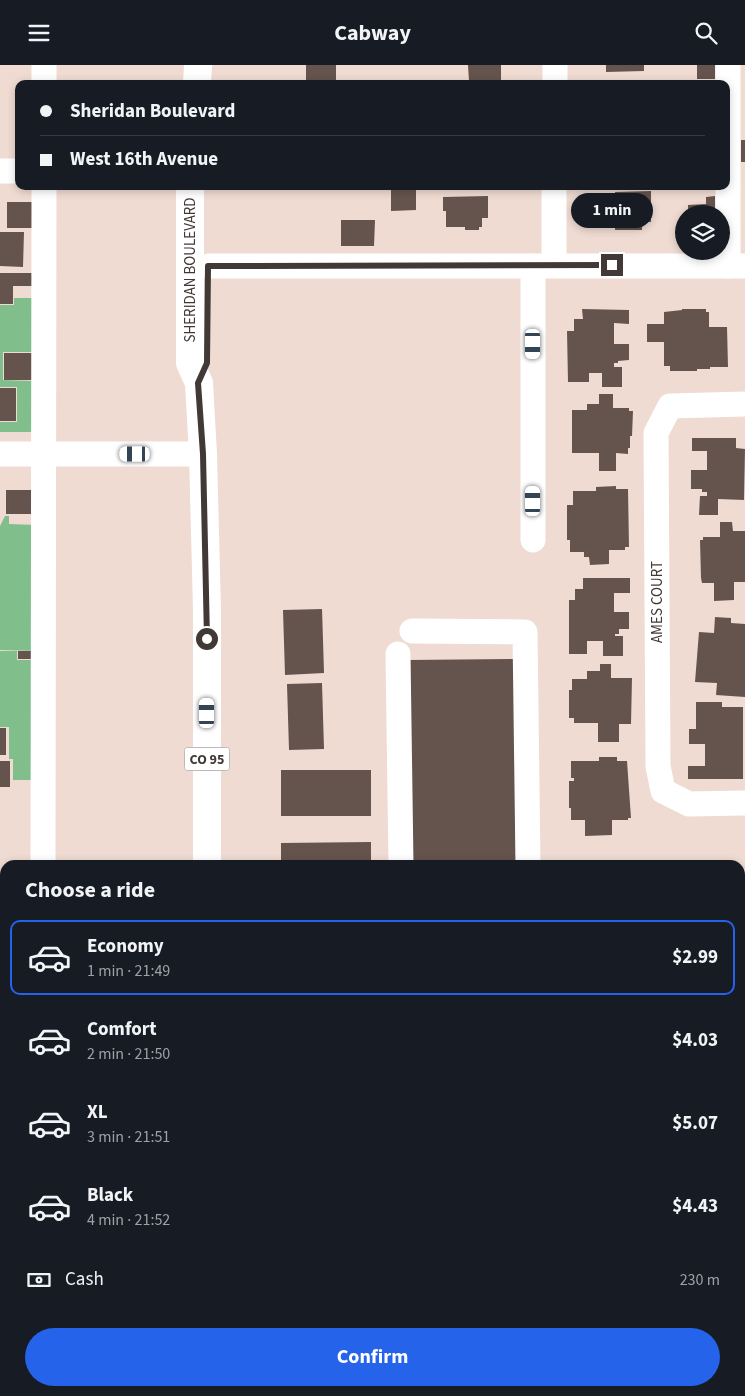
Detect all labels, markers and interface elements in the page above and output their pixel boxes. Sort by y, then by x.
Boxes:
text: Cabway [334,17,411,49]
icon: menu [25,19,53,47]
icon: search [692,19,720,47]
text: Sheridan Boulevard [70,98,235,125]
text: West 16th Avenue [70,146,218,173]
callout: 1 min [571,193,653,227]
street label: SHERIDAN BOULEVARD [180,197,201,343]
text: 1 min [593,199,631,221]
map controls [675,205,730,260]
button: layers [675,205,730,260]
route end [601,254,623,276]
car [525,329,540,359]
car [120,447,150,462]
car [525,486,540,516]
street label: AMES COURT [647,561,668,643]
route start [196,628,218,650]
car [199,698,214,728]
road number: CO 95 [184,747,230,771]
text: Choose a ride [25,874,155,906]
text: Economy [87,933,164,960]
icon: car [27,935,72,980]
text: $2.99 [672,944,718,971]
text: 1 min · 21:49 [87,960,170,982]
text: Comfort [87,1016,157,1043]
icon: car [27,1018,72,1063]
text: $4.03 [672,1027,718,1054]
text: 2 min · 21:50 [87,1043,170,1065]
text: XL [87,1099,108,1126]
icon: car [27,1101,72,1146]
text: $5.07 [672,1110,718,1137]
text: 3 min · 21:51 [87,1126,170,1148]
text: Black [87,1182,133,1209]
icon: car [27,1184,72,1229]
text: $4.43 [672,1193,718,1220]
text: 4 min · 21:52 [87,1209,170,1231]
icon: cash [25,1266,53,1294]
text: Cash [65,1266,104,1293]
text: 230 m [680,1269,720,1291]
button: Confirm [25,1328,720,1386]

